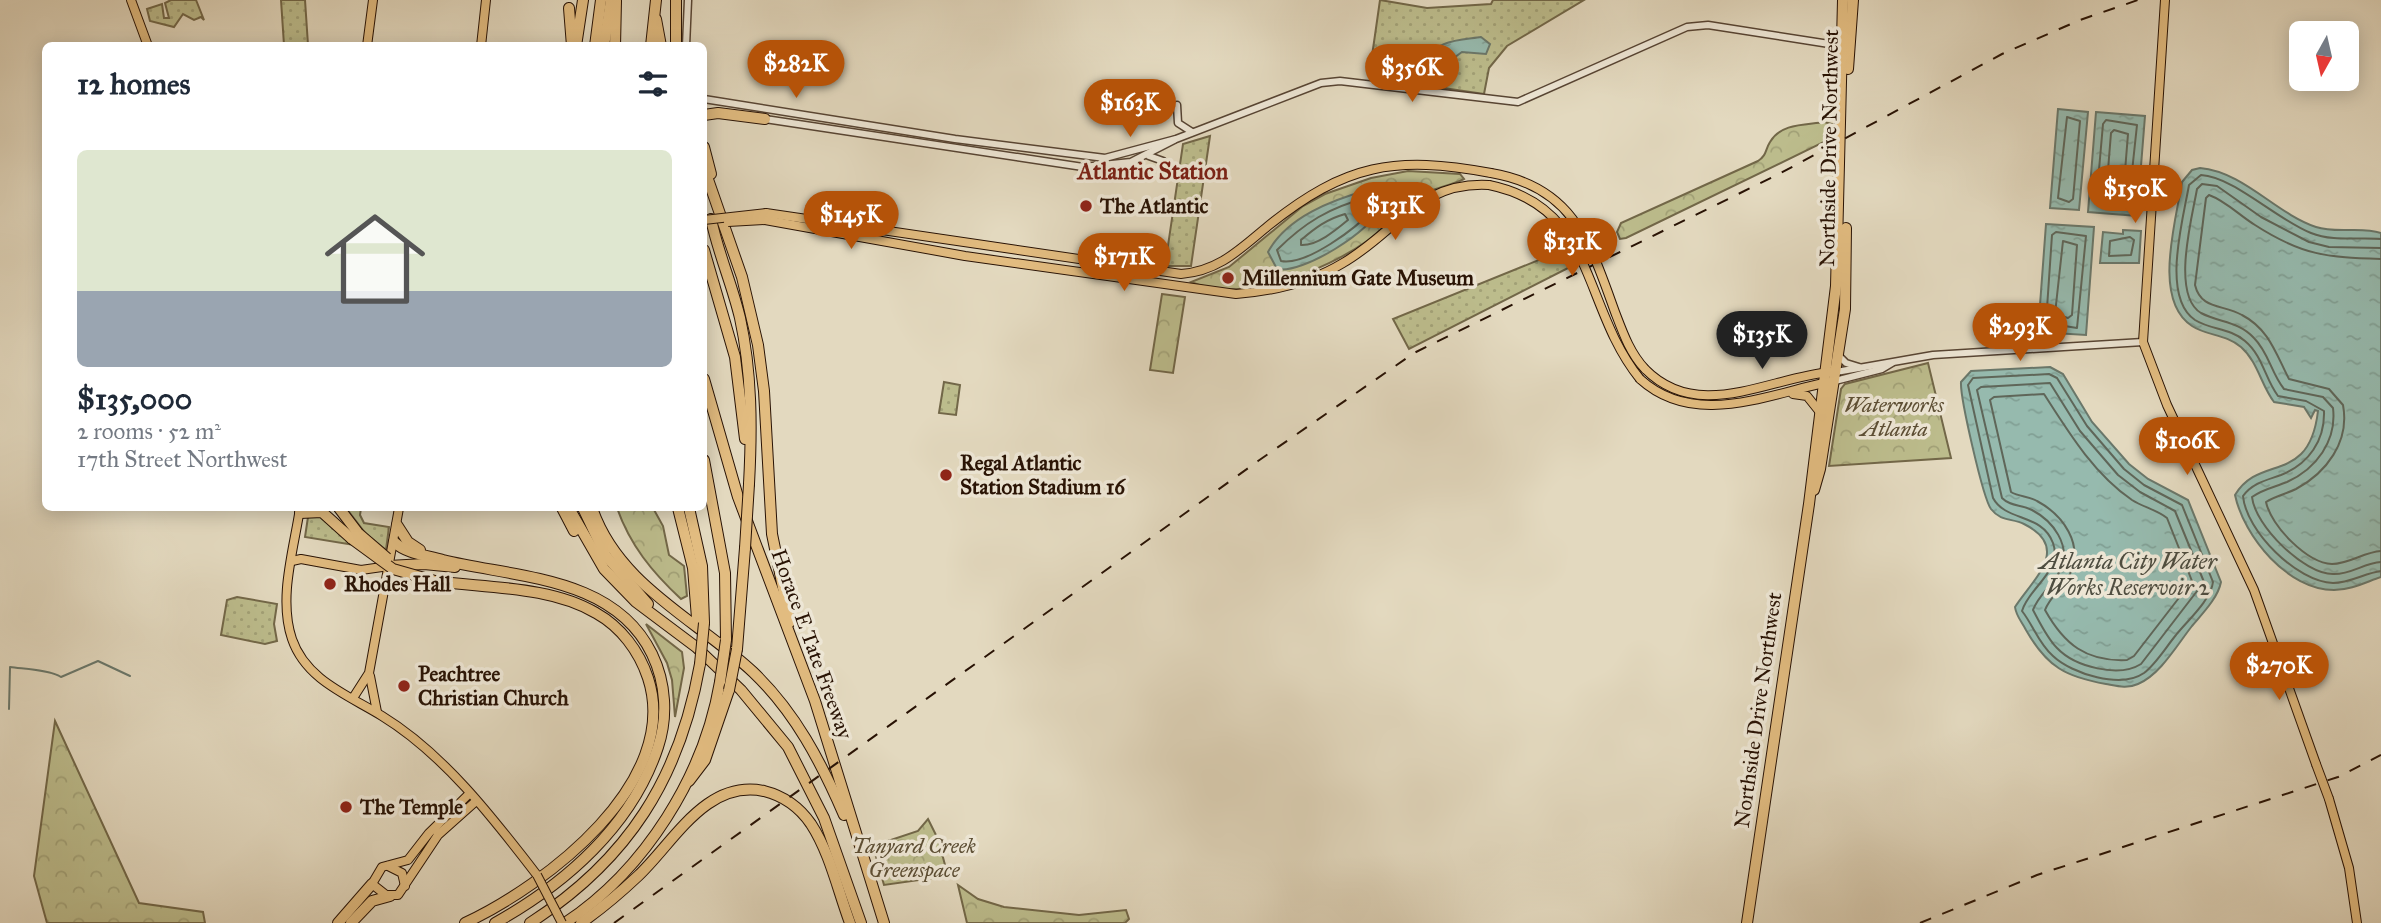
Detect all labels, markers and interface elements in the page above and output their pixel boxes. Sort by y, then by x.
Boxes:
north arrow [2289,21,2359,91]
map controls [2289,21,2359,91]
street label: Northside Drive Northwest [1814,28,1844,267]
pin: $282K [747,41,845,100]
pin: $356K [1363,44,1461,104]
text: $282K [763,49,829,77]
text: $356K [1381,53,1443,81]
icon: filters [634,65,672,103]
text: 12 homes [77,66,190,102]
pin: $163K [1081,80,1179,139]
text: $163K [1100,88,1160,116]
district label: Atlantic Station [1076,157,1229,185]
pin: $150K [2086,166,2184,225]
text: $150K [2103,174,2167,202]
pin: $131K [1346,182,1444,242]
pin: $145K [802,191,900,251]
text: $131K [1366,191,1424,219]
place label: The Atlantic [1099,193,1209,219]
icon: home [312,196,438,322]
marker: The Atlantic [1078,198,1094,214]
text: $145K [820,200,882,228]
pin: $131K [1523,218,1621,278]
text: $131K [1543,227,1601,255]
pin: $171K [1075,233,1173,293]
text: $171K [1094,242,1154,270]
place label: Millennium Gate Museum [1242,265,1474,291]
marker: Millennium Gate Museum [1220,270,1236,286]
pin: $293K [1971,304,2069,363]
pin: $135K [1713,312,1811,371]
text: $293K [1988,312,2052,340]
text: $135K [1732,320,1792,348]
text: $135,000 [77,381,192,417]
park label: Waterworks Atlanta [1844,392,1945,442]
text: 2 rooms · 52 m² [77,417,221,445]
pin: $106K [2138,418,2236,477]
text: $106K [2155,426,2219,454]
text: 17th Street Northwest [77,445,287,473]
place label: Regal Atlantic Station Stadium 16 [960,450,1126,500]
marker: Regal Atlantic Station Stadium 16 [938,467,954,483]
street label: Horace E Tate Freeway [766,545,859,744]
water label: Atlanta City Water Works Reservoir 2 [2037,547,2218,601]
place label: Rhodes Hall [344,571,452,597]
marker: Rhodes Hall [322,576,338,592]
street label: Northside Drive Northwest [1729,590,1787,829]
pin: $270K [2230,642,2328,702]
text: $270K [2246,651,2312,679]
place label: Peachtree Christian Church [418,661,569,711]
marker: Peachtree Christian Church [396,678,412,694]
place label: The Temple [359,794,463,820]
marker: The Temple [338,799,354,815]
park label: Tanyard Creek Greenspace [852,833,976,883]

